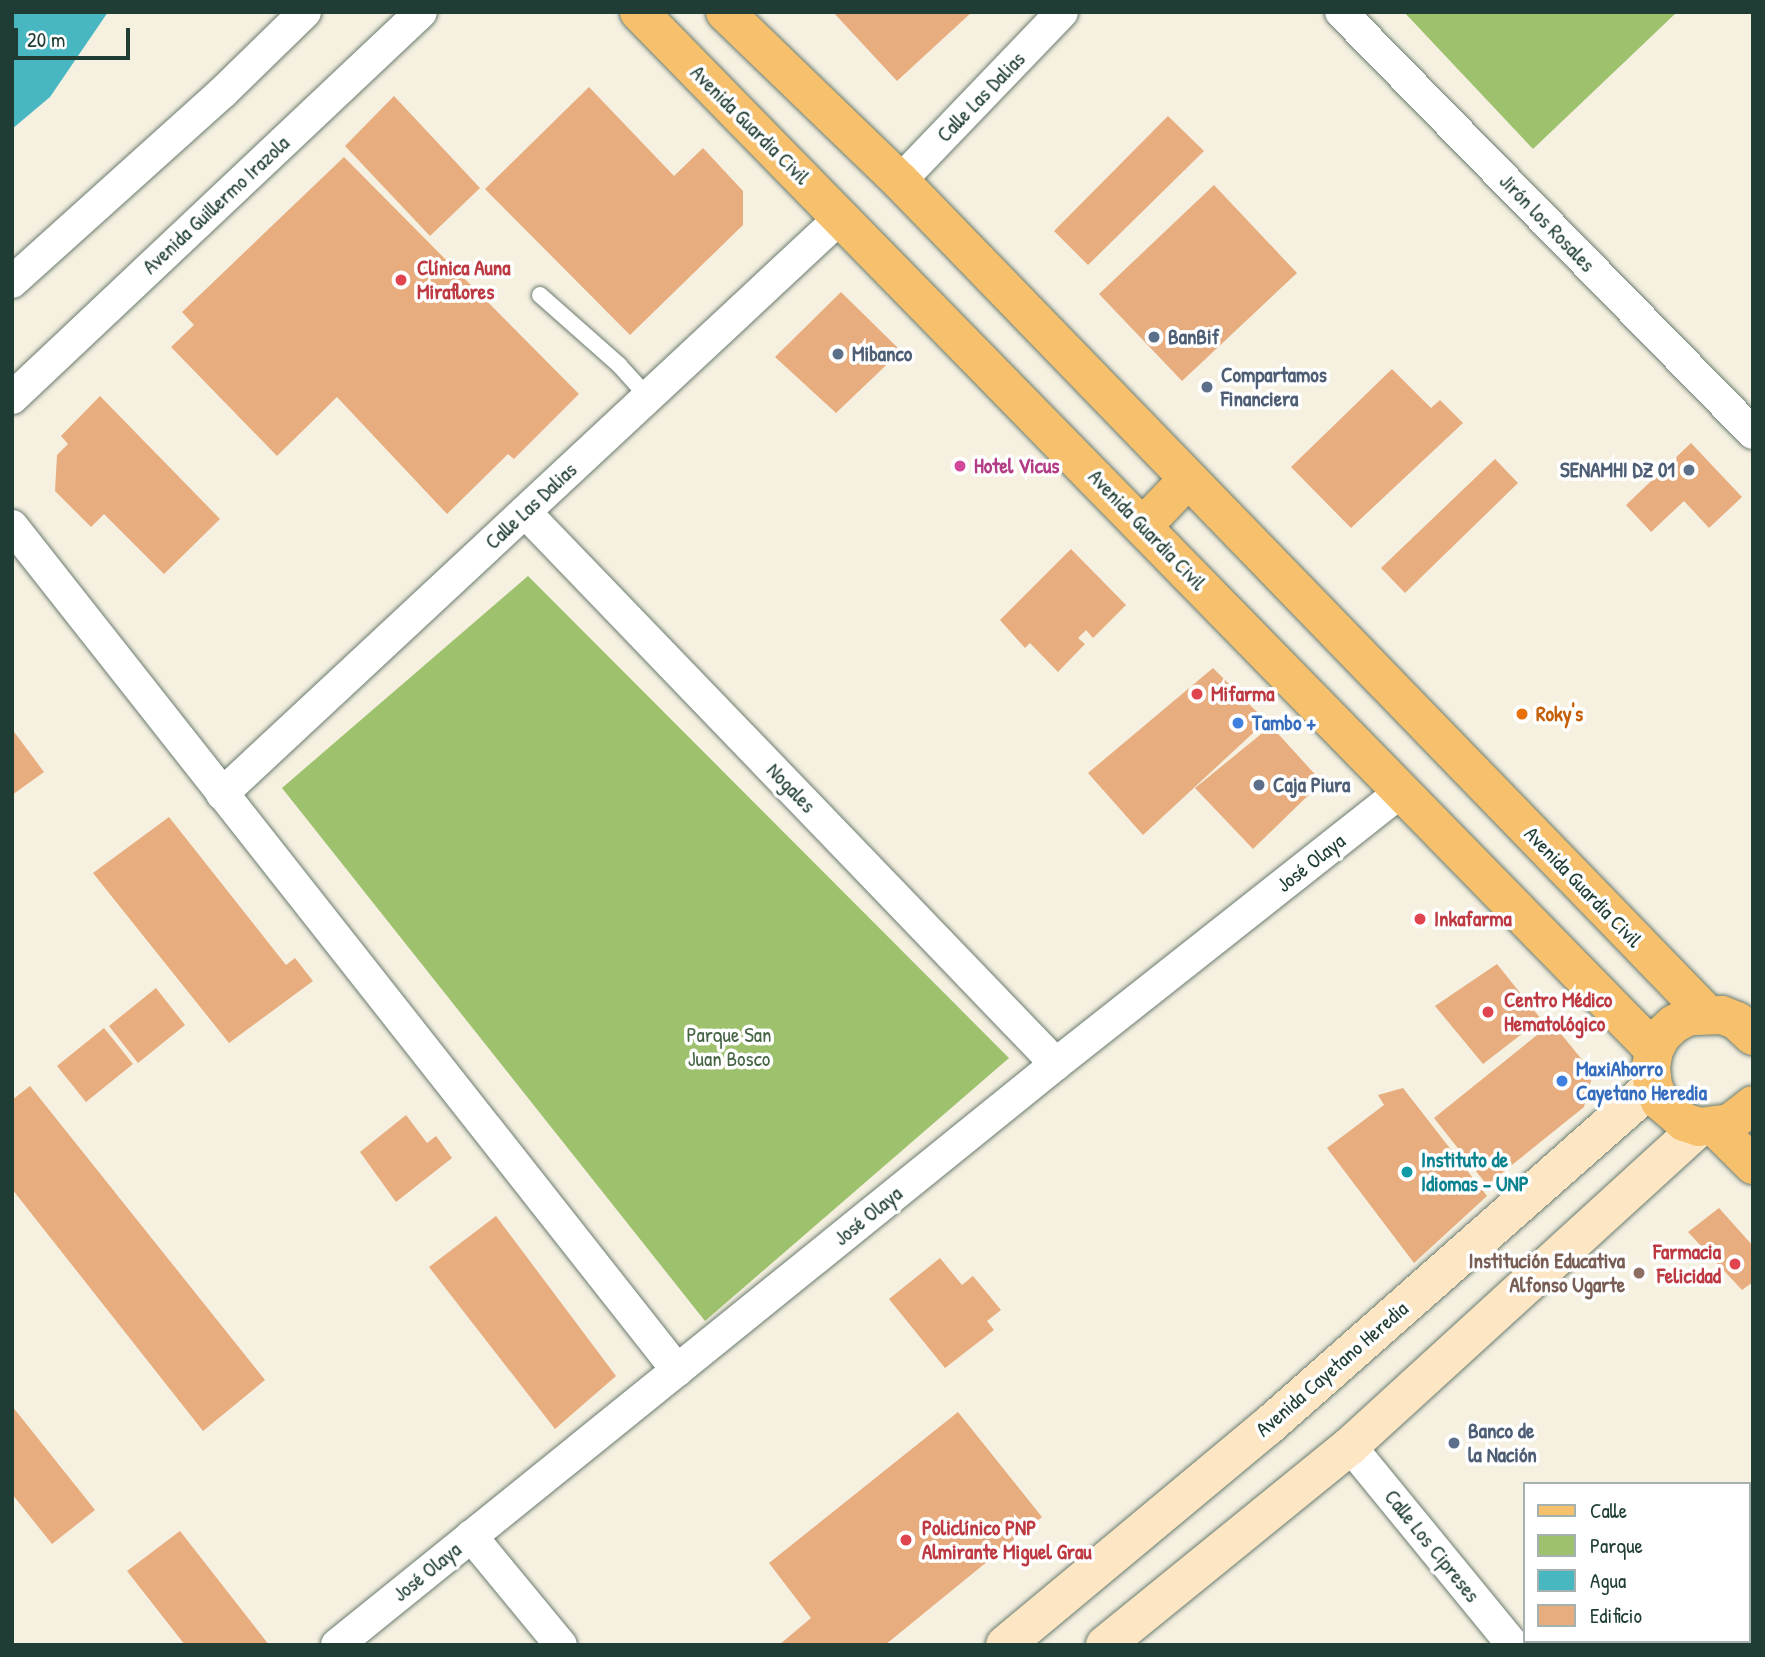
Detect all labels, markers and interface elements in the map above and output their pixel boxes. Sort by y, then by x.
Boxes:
scale bar [18,14,133,58]
text: 20 m [27,25,65,54]
street label: Calle Las Dalias [932,47,1030,147]
street label: Avenida Guardia Civil [685,60,815,190]
street label: Avenida Guillermo Irazola [137,131,295,279]
street label: Jirón los Rosales [1494,169,1600,277]
place label: Clínica Auna Miraflores [417,255,511,305]
marker: Clínica Auna Miraflores [391,270,411,290]
place label: BanBif [1168,324,1219,350]
marker: BanBif [1146,329,1162,345]
place label: Mibanco [852,341,912,367]
marker: Mibanco [830,346,846,362]
place label: Compartamos Financiera [1221,362,1327,412]
marker: Compartamos Financiera [1199,379,1215,395]
place label: Hotel Vicus [974,453,1059,479]
street label: Calle Las Dalias [480,457,582,555]
place label: SENAMHI DZ 01 [1560,457,1675,483]
marker: Hotel Vicus [952,458,968,474]
marker: SENAMHI DZ 01 [1681,462,1697,478]
street label: Avenida Guardia Civil [1083,464,1211,596]
place label: Mifarma [1211,681,1275,707]
marker: Mifarma [1189,686,1205,702]
place label: Roky's [1536,701,1583,727]
marker: Roky's [1514,706,1530,722]
place label: Tambo + [1252,710,1316,736]
marker: Tambo + [1230,715,1246,731]
street label: Nogales [761,758,821,818]
place label: Caja Piura [1273,772,1350,798]
marker: Caja Piura [1251,777,1267,793]
street label: Avenida Guardia Civil [1519,821,1647,953]
street label: José Olaya [1272,828,1350,898]
place label: Inkafarma [1434,906,1512,932]
marker: Inkafarma [1412,911,1428,927]
place label: Centro Médico Hematológico [1504,987,1612,1037]
marker: Centro Médico Hematológico [1478,1002,1498,1022]
park label: Parque San Juan Bosco [686,1022,772,1072]
place label: MaxiAhorro Cayetano Heredia [1576,1056,1707,1106]
marker: MaxiAhorro Cayetano Heredia [1554,1073,1570,1089]
place label: Instituto de Idiomas - UNP [1421,1147,1529,1197]
marker: Instituto de Idiomas - UNP [1399,1164,1415,1180]
street label: José Olaya [829,1181,907,1251]
place label: Farmacia Felicidad [1653,1239,1721,1289]
place label: Institución Educativa Alfonso Ugarte [1468,1248,1625,1298]
marker: Farmacia Felicidad [1727,1256,1743,1272]
marker: Institución Educativa Alfonso Ugarte [1631,1265,1647,1281]
street label: Avenida Cayetano Heredia [1251,1296,1413,1442]
place label: Banco de la Nación [1468,1418,1537,1468]
marker: Banco de la Nación [1446,1435,1462,1451]
legend [1524,1482,1751,1643]
street label: Calle Los Cipreses [1379,1485,1485,1607]
text: Calle [1590,1496,1627,1525]
place label: Policlínico PNP Almirante Miguel Grau [922,1515,1092,1565]
marker: Policlínico PNP Almirante Miguel Grau [896,1530,916,1550]
text: Parque [1590,1531,1643,1560]
street label: José Olaya [388,1537,466,1607]
text: Agua [1590,1566,1626,1595]
text: Edificio [1590,1601,1642,1630]

